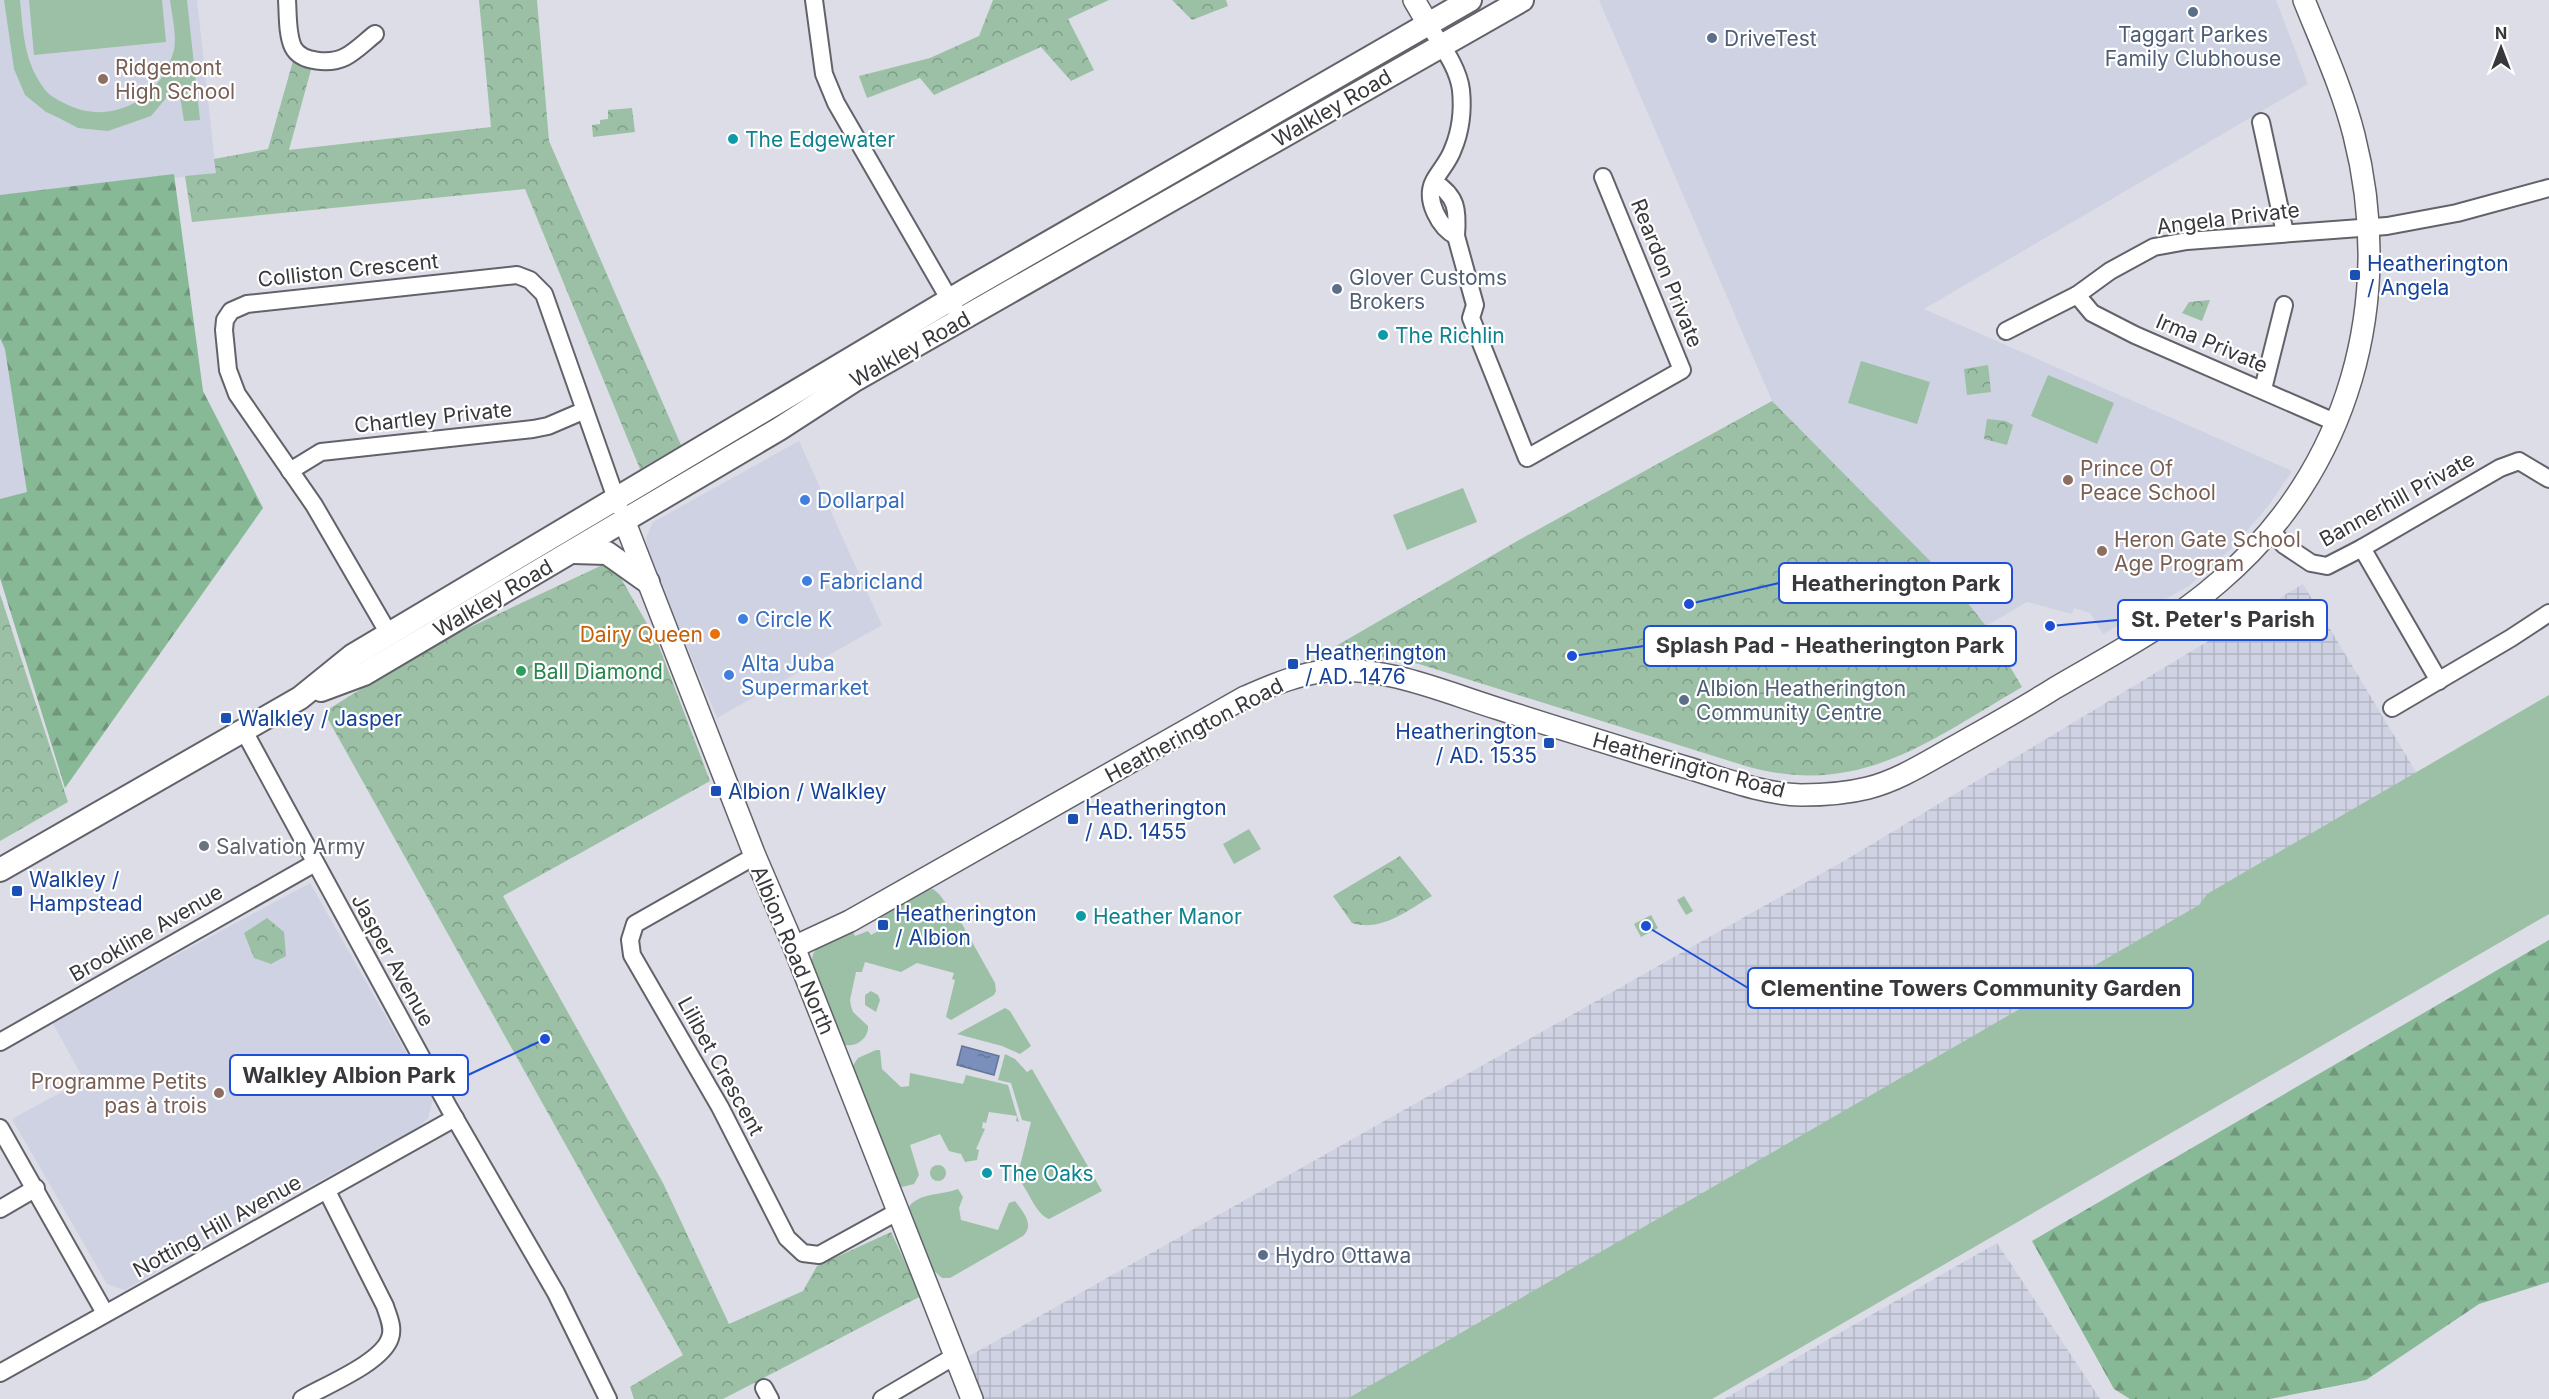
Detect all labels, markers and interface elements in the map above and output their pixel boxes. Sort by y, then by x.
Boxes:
marker: Taggart Parkes Family Clubhouse [2186,5,2200,19]
north arrow [2471,18,2531,78]
place label: Taggart Parkes Family Clubhouse [2105,22,2281,71]
text: N [2495,23,2507,43]
place label: DriveTest [1724,26,1817,51]
marker: DriveTest [1705,31,1719,45]
place label: Ridgemont High School [115,55,235,104]
street label: Walkley Road [1268,64,1396,152]
marker: Ridgemont High School [96,72,110,86]
place label: The Edgewater [745,127,895,152]
marker: The Edgewater [726,132,740,146]
street label: Reardon Private [1626,195,1708,351]
street label: Angela Private [2155,197,2301,239]
street label: Colliston Crescent [256,248,440,292]
place label: Heatherington / Angela [2367,251,2509,300]
place label: Glover Customs Brokers [1349,265,1507,314]
marker: Heatherington / Angela [2348,268,2362,282]
marker: Glover Customs Brokers [1330,282,1344,296]
street label: Walkley Road [846,306,974,392]
street label: Irma Private [2152,308,2272,378]
place label: The Richlin [1395,323,1505,348]
marker: The Richlin [1376,328,1390,342]
street label: Chartley Private [353,396,513,438]
street label: Bannerhill Private [2315,446,2479,552]
place label: Prince Of Peace School [2080,456,2216,505]
marker: Prince Of Peace School [2061,473,2075,487]
place label: Dollarpal [817,488,905,513]
marker: Dollarpal [798,493,812,507]
place label: Heron Gate School Age Program [2114,527,2301,576]
marker: Heron Gate School Age Program [2095,544,2109,558]
street label: Walkley Road [429,554,557,642]
callout: Heatherington Park [1779,563,2012,603]
place label: Fabricland [819,569,923,594]
text: Heatherington Park [1791,570,2001,596]
marker: Fabricland [800,574,814,588]
callout: St. Peter's Parish [2118,600,2327,640]
text: St. Peter's Parish [2131,606,2315,632]
place label: Circle K [755,607,832,632]
marker: Circle K [736,612,750,626]
place label: Dairy Queen [580,622,703,647]
callout: Splash Pad - Heatherington Park [1644,626,2016,666]
marker: Dairy Queen [708,627,722,641]
text: Splash Pad - Heatherington Park [1656,632,2005,658]
place label: Heatherington / AD. 1476 [1305,640,1447,689]
place label: Alta Juba Supermarket [741,651,869,700]
marker: Heatherington / AD. 1476 [1286,657,1300,671]
place label: Ball Diamond [533,659,663,684]
marker: Ball Diamond [514,664,528,678]
marker: Alta Juba Supermarket [722,668,736,682]
street label: Heatherington Road [1101,672,1287,788]
place label: Albion Heatherington Community Centre [1696,676,1906,725]
marker: Albion Heatherington Community Centre [1677,693,1691,707]
place label: Walkley / Jasper [238,706,402,731]
marker: Walkley / Jasper [219,711,233,725]
place label: Heatherington / AD. 1535 [1395,719,1537,768]
street label: Heatherington Road [1590,727,1788,803]
marker: Heatherington / AD. 1535 [1542,736,1556,750]
place label: Albion / Walkley [728,779,887,804]
marker: Albion / Walkley [709,784,723,798]
place label: Heatherington / AD. 1455 [1085,795,1227,844]
marker: Heatherington / AD. 1455 [1066,812,1080,826]
place label: Salvation Army [216,834,366,859]
marker: Salvation Army [197,839,211,853]
street label: Albion Road North [746,862,840,1038]
place label: Walkley / Hampstead [29,867,143,916]
street label: Brookline Avenue [65,879,227,987]
marker: Walkley / Hampstead [10,884,24,898]
street label: Jasper Avenue [346,889,440,1031]
place label: Heatherington / Albion [895,901,1037,950]
place label: Heather Manor [1093,904,1242,929]
marker: Heather Manor [1074,909,1088,923]
marker: Heatherington / Albion [876,918,890,932]
callout: Clementine Towers Community Garden [1748,968,2193,1008]
text: Clementine Towers Community Garden [1760,975,2182,1001]
street label: Lilibet Crescent [673,992,770,1140]
callout: Walkley Albion Park [230,1055,468,1095]
text: Walkley Albion Park [242,1062,456,1088]
place label: Programme Petits pas à trois [31,1069,207,1118]
marker: Programme Petits pas à trois [212,1086,226,1100]
place label: The Oaks [999,1161,1094,1186]
marker: The Oaks [980,1166,994,1180]
street label: Notting Hill Avenue [129,1169,305,1283]
place label: Hydro Ottawa [1275,1243,1411,1268]
marker: Hydro Ottawa [1256,1248,1270,1262]

